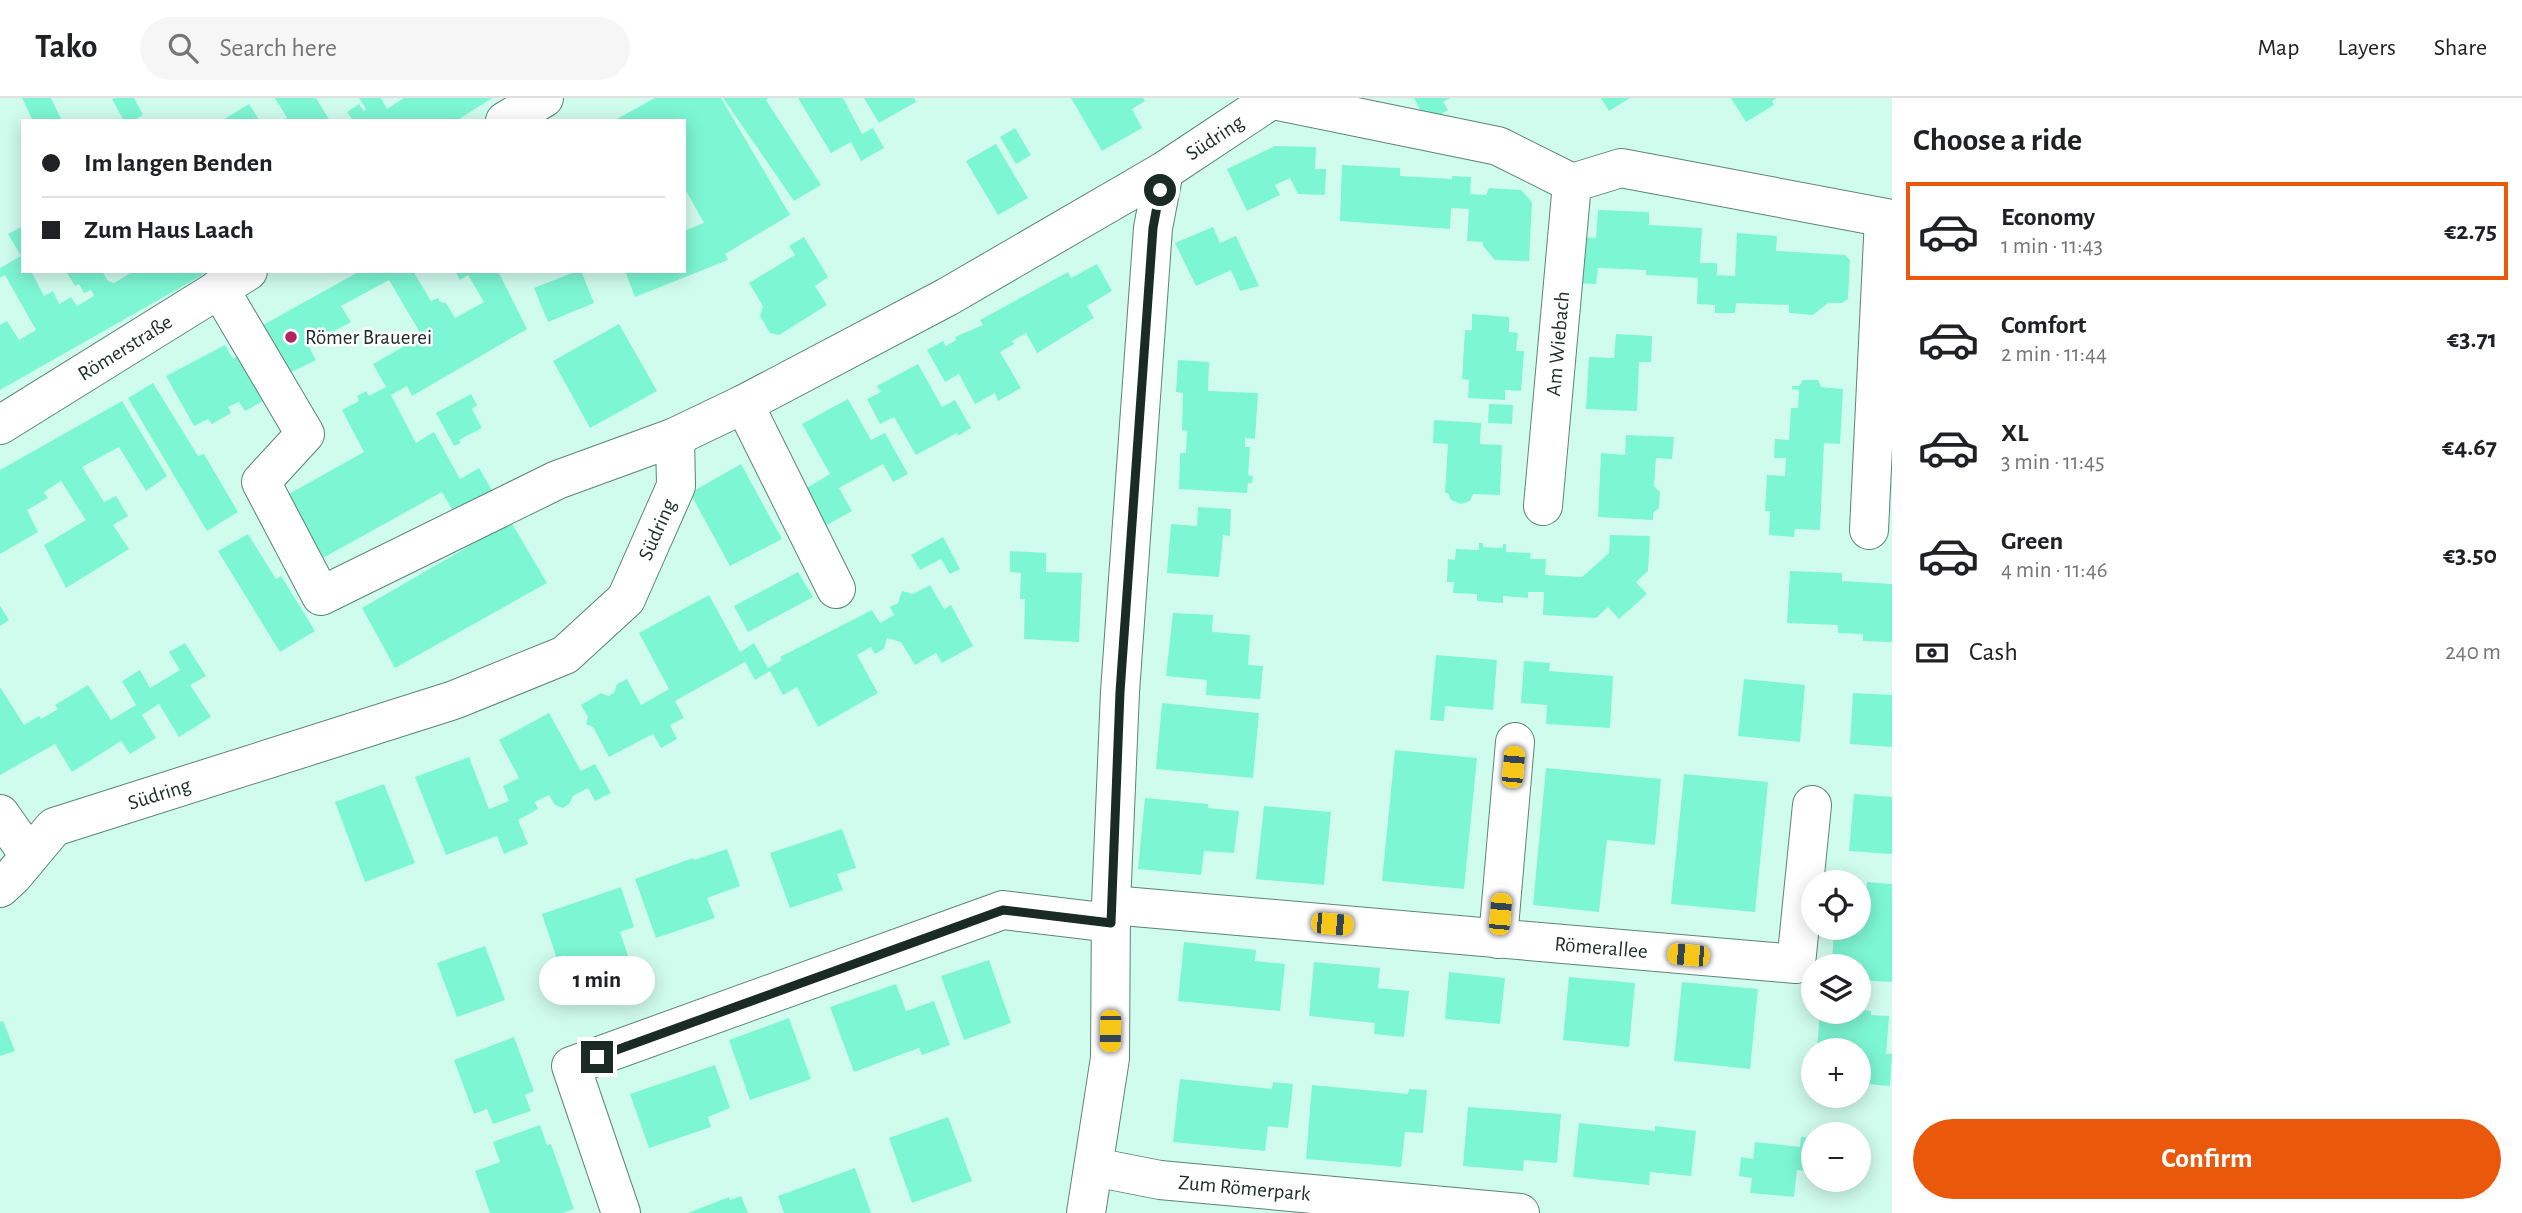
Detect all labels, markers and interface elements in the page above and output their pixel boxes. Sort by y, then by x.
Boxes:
search box [140,17,630,80]
icon: search [164,29,202,67]
text: Tako [35,31,98,64]
text: Search here [220,35,337,61]
text: Map [2257,36,2299,60]
text: Layers [2337,36,2396,60]
text: Share [2434,36,2487,60]
street label: Südring [1182,111,1248,164]
text: Choose a ride [1913,124,2082,156]
text: Im langen Benden [84,150,273,176]
route start [1144,174,1176,206]
icon: car [1917,200,1980,263]
text: Economy [2001,204,2095,230]
text: Zum Haus Laach [84,217,254,243]
text: €2.75 [2444,218,2497,244]
text: 1 min · 11:43 [2001,235,2103,258]
street label: Am Wiebach [1543,290,1573,397]
icon: car [1917,308,1980,371]
street label: Römerstraße [74,311,176,385]
text: Comfort [2001,312,2086,338]
text: €3.71 [2447,326,2497,352]
place label: Römer Brauerei [305,327,432,348]
marker: Römer Brauerei [283,329,299,345]
text: 2 min · 11:44 [2001,343,2107,366]
icon: car [1917,416,1980,479]
text: XL [2001,420,2028,446]
text: €4.67 [2442,434,2497,460]
text: 3 min · 11:45 [2001,451,2105,474]
street label: Südring [635,495,680,563]
icon: car [1917,524,1980,587]
text: Green [2001,528,2063,554]
text: €3.50 [2443,542,2497,568]
text: 4 min · 11:46 [2001,559,2108,582]
icon: cash [1913,634,1951,672]
text: Cash [1969,639,2018,665]
text: 240 m [2445,641,2501,664]
car [1501,745,1526,789]
street label: Südring [125,774,194,814]
map controls [1801,870,1871,1192]
button: locate [1801,870,1871,940]
car [1488,892,1513,936]
car [1311,912,1354,936]
street label: Römerallee [1554,933,1649,962]
car [1667,943,1710,967]
button: layers [1801,954,1871,1024]
callout: 1 min [539,956,655,1004]
text: 1 min [573,969,621,992]
car [1100,1010,1121,1052]
button: + [1801,1038,1871,1108]
route end [581,1041,613,1073]
button: Confirm [1913,1119,2501,1199]
button: − [1801,1122,1871,1192]
street label: Zum Römerpark [1177,1172,1312,1205]

